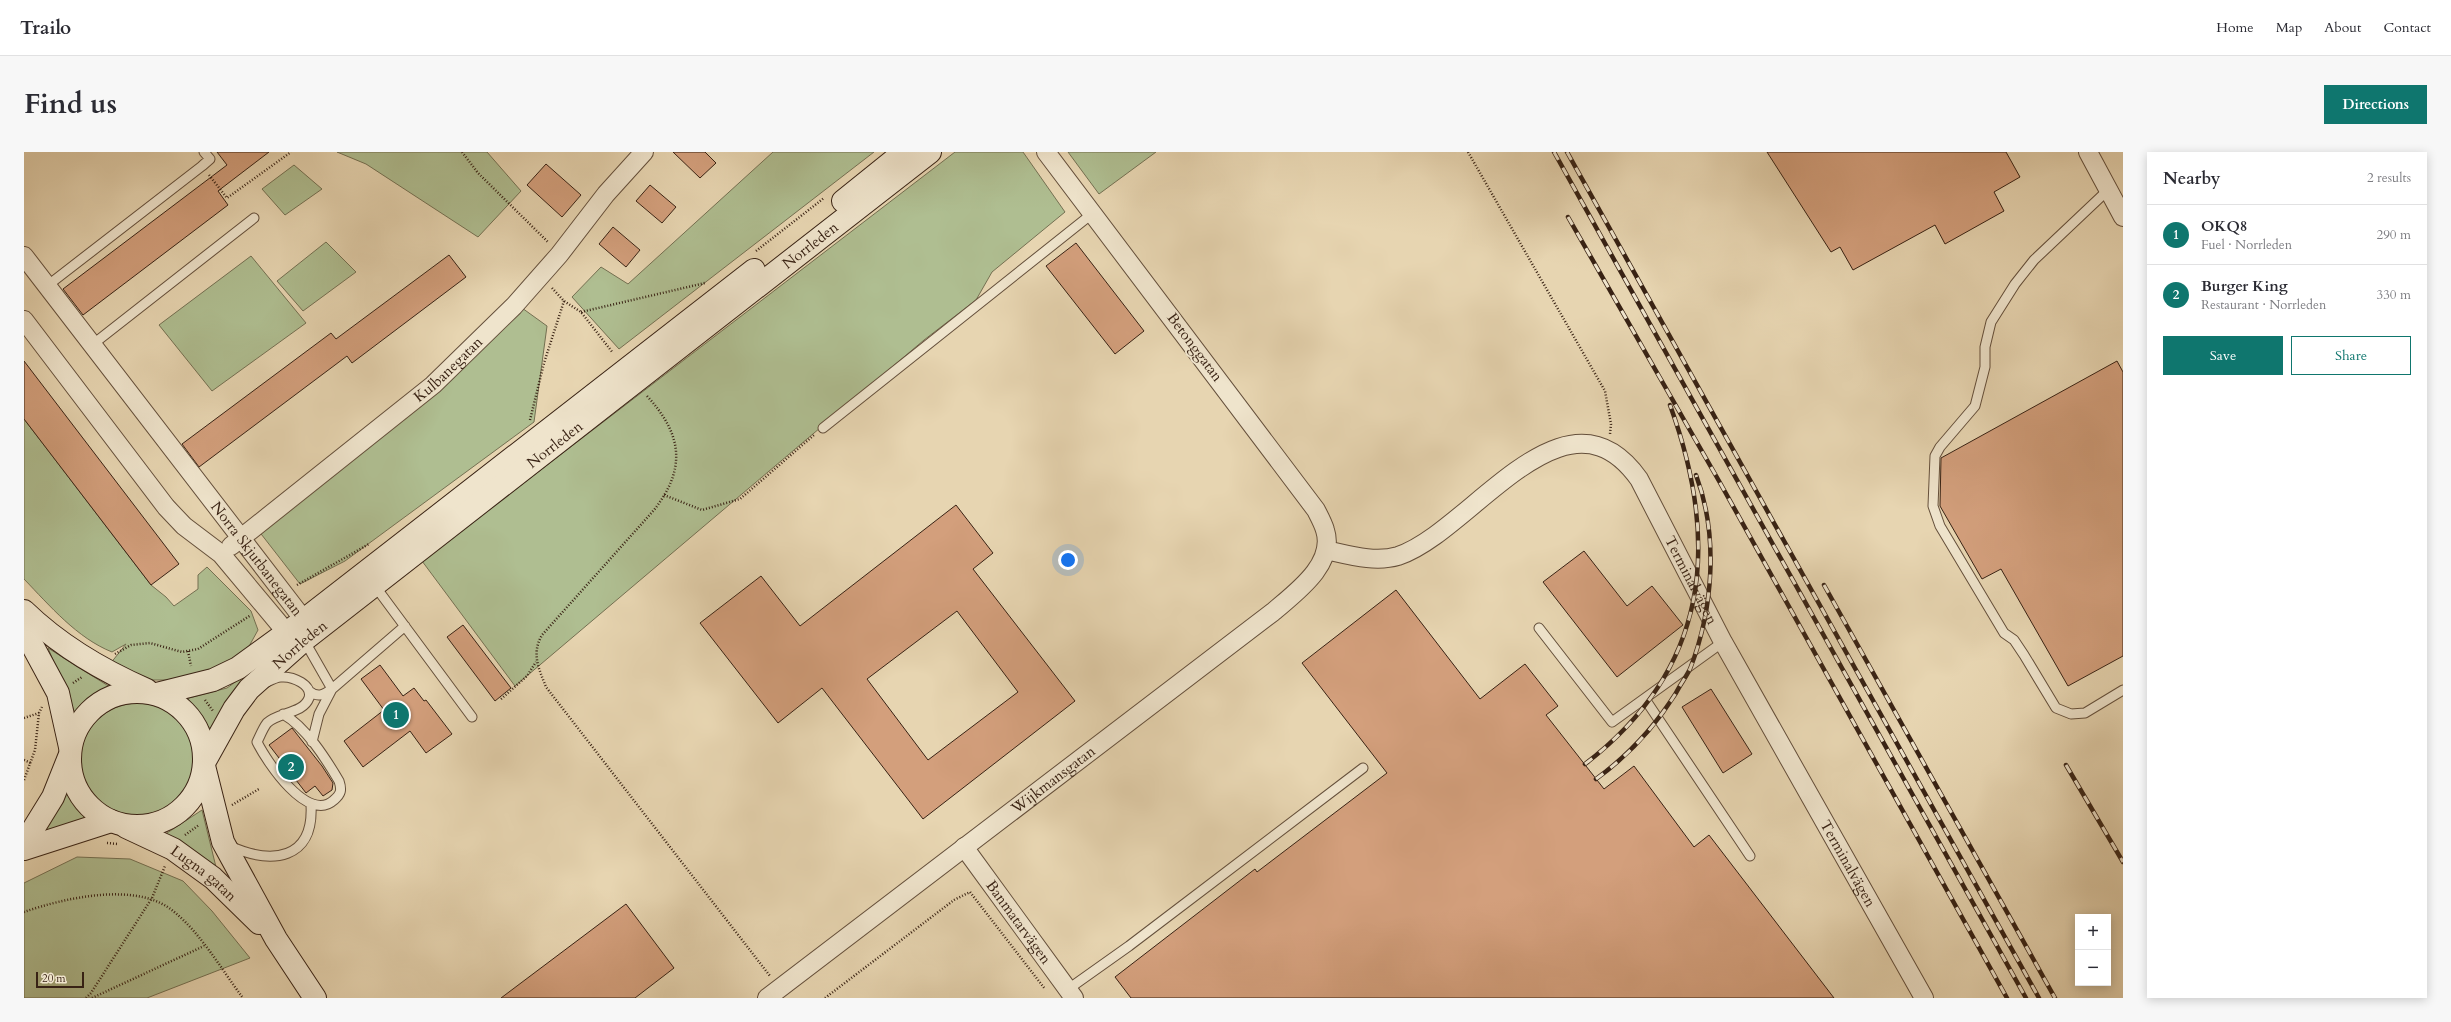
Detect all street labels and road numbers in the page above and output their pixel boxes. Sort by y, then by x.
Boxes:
street label: Norrleden [778,217,843,274]
street label: Betonggatan [1163,308,1228,386]
street label: Kulbanegatan [409,332,487,407]
street label: Norrleden [523,416,587,473]
street label: Norra Skjutbanegatan [206,497,308,621]
street label: Terminalvägen [1660,532,1722,628]
street label: Norrleden [268,615,332,673]
street label: Wijkmansgatan [1006,741,1100,819]
street label: Terminalvägen [1815,816,1881,911]
street label: Lugna gatan [167,841,241,906]
street label: Banmatarvägen [982,876,1056,968]

